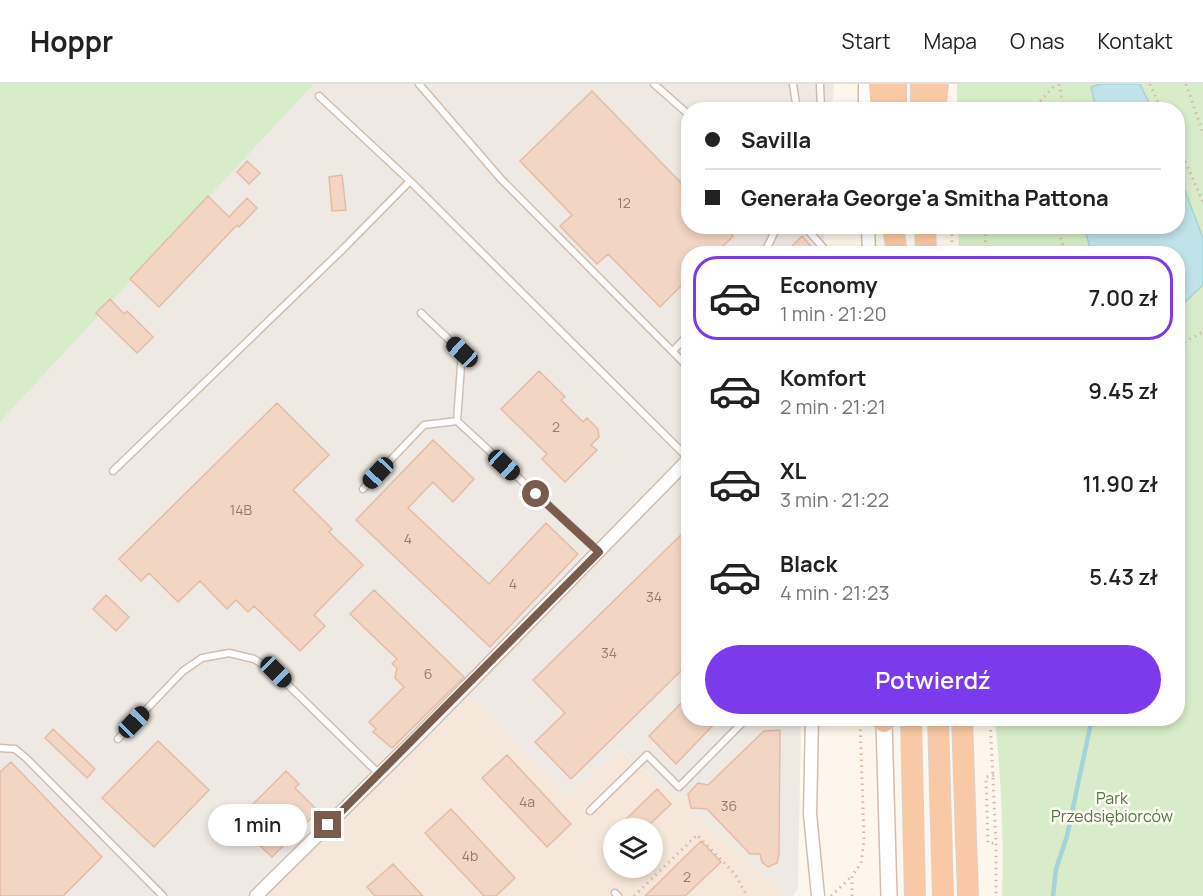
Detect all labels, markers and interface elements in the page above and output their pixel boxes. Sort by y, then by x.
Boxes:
text: Hoppr [30,22,113,60]
text: Start [842,27,891,55]
text: Mapa [924,27,977,55]
text: O nas [1010,27,1065,55]
text: Kontakt [1098,27,1173,55]
text: Savilla [741,125,811,155]
text: Generała George'a Smitha Pattona [741,183,1109,213]
house number: 12 [617,193,631,212]
text: Economy [780,270,878,300]
icon: car [708,271,762,325]
text: 7.00 zł [1089,283,1158,313]
text: 1 min · 21:20 [780,300,887,327]
car [443,333,481,371]
text: Komfort [780,363,867,393]
icon: car [708,364,762,418]
text: 9.45 zł [1088,376,1158,406]
text: 2 min · 21:21 [780,393,886,420]
house number: 2 [552,417,560,436]
car [485,446,523,484]
car [359,454,397,492]
text: XL [780,456,806,486]
icon: car [708,457,762,511]
text: 11.90 zł [1082,469,1158,499]
route start [522,480,549,507]
text: 3 min · 21:22 [780,486,889,513]
house number: 14B [230,500,253,519]
house number: 4 [404,529,412,548]
text: Black [780,549,837,579]
icon: car [708,550,762,604]
text: 5.43 zł [1089,562,1158,592]
house number: 4 [509,574,517,593]
text: 4 min · 21:23 [780,579,889,606]
house number: 34 [646,587,662,606]
house number: 34 [601,643,617,662]
button: Potwierdź [705,645,1161,714]
car [257,653,295,691]
house number: 6 [424,664,432,683]
car [115,703,153,741]
park label: Park Przedsiębiorców [1051,787,1173,827]
house number: 4a [519,792,535,811]
house number: 36 [721,796,737,815]
callout: 1 min [208,804,307,846]
text: 1 min [234,811,281,838]
route end [314,811,341,838]
map controls [603,818,663,878]
button: layers [603,818,663,878]
house number: 4b [462,846,478,865]
house number: 2 [683,867,691,886]

